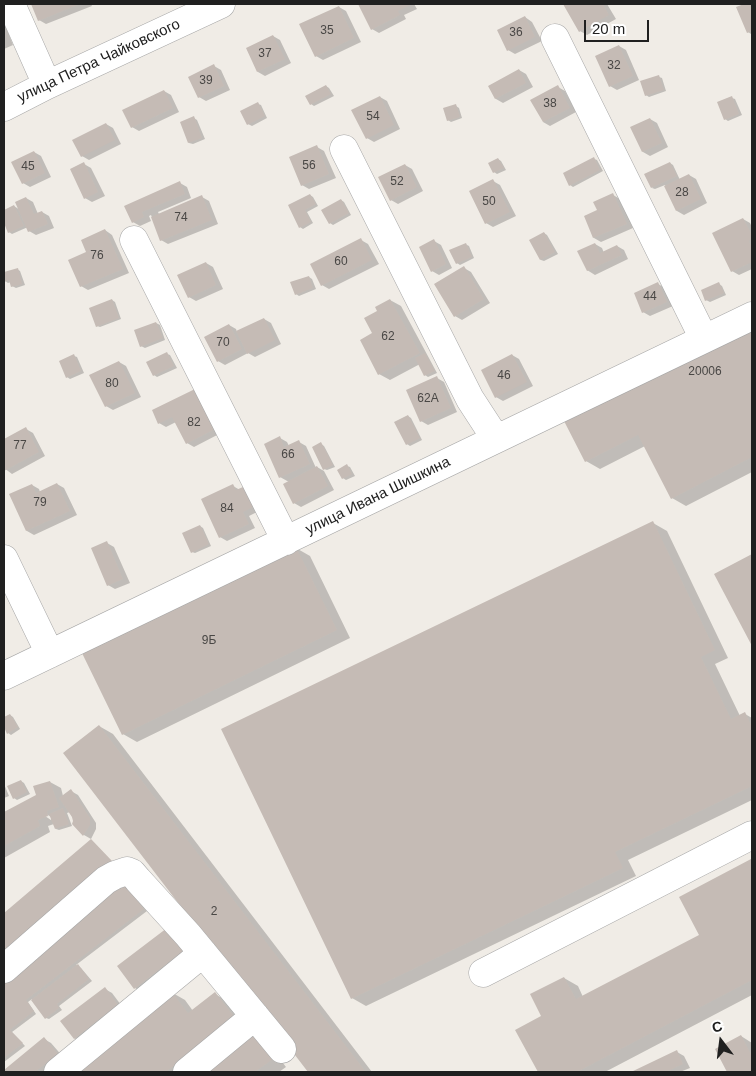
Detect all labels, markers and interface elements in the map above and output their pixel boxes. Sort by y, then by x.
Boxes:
scale bar [586,10,651,42]
street label: улица Петра Чайковского [15,15,183,107]
text: 20 m [592,20,625,37]
house number: 35 [320,24,334,38]
house number: 36 [509,26,523,40]
house number: 37 [258,47,272,61]
house number: 32 [607,59,621,73]
house number: 39 [199,74,213,88]
house number: 38 [543,97,557,111]
house number: 54 [366,110,380,124]
house number: 56 [302,159,316,173]
house number: 45 [21,160,35,174]
house number: 52 [390,175,404,189]
house number: 28 [675,186,689,200]
house number: 50 [482,195,496,209]
house number: 74 [174,211,188,225]
house number: 76 [90,249,104,263]
house number: 60 [334,255,348,269]
house number: 44 [643,290,657,304]
house number: 62 [381,330,395,344]
house number: 70 [216,336,230,350]
house number: 20006 [688,365,722,379]
house number: 46 [497,369,511,383]
house number: 80 [105,377,119,391]
house number: 62А [417,392,439,406]
house number: 82 [187,416,201,430]
house number: 77 [13,439,27,453]
house number: 66 [281,448,295,462]
street label: улица Ивана Шишкина [303,453,453,539]
house number: 79 [33,496,47,510]
house number: 84 [220,502,234,516]
house number: 9Б [202,634,216,648]
house number: 2 [211,905,217,919]
north arrow [696,1016,746,1066]
text: С [710,1017,724,1036]

